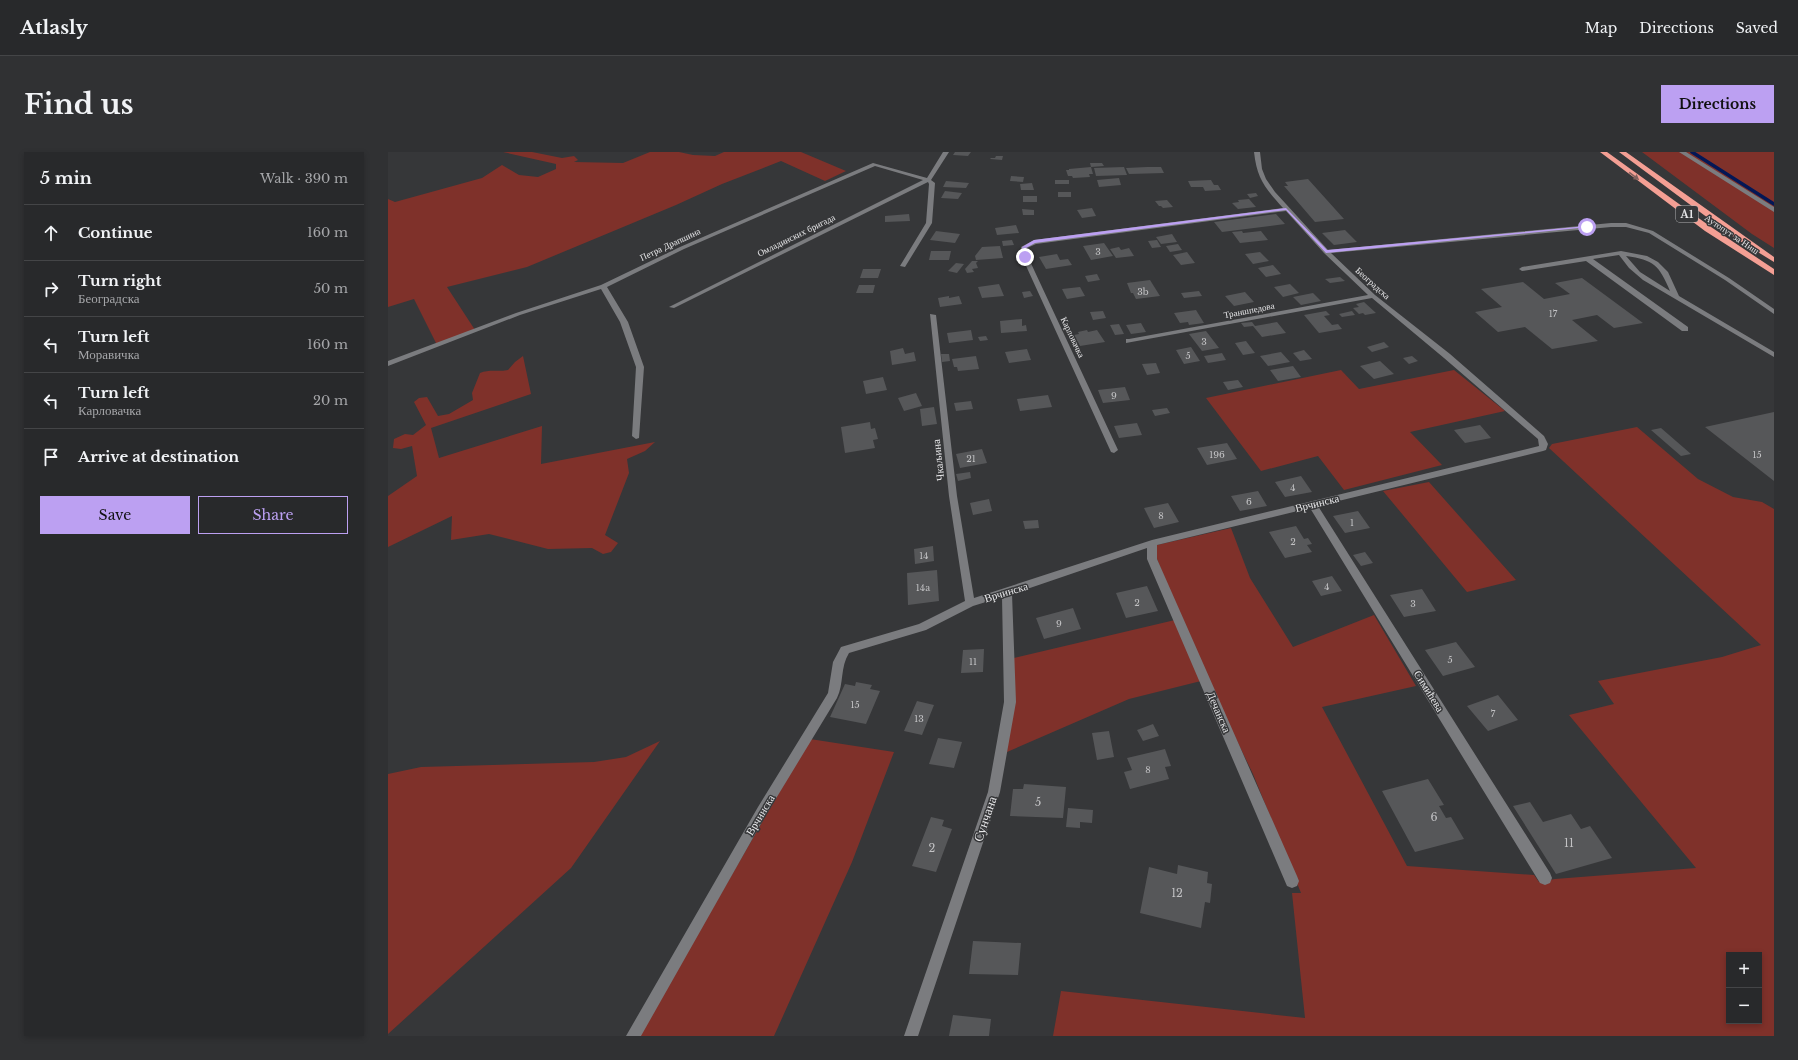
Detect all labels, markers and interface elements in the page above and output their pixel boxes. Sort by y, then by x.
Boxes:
text: Atlasly [20,16,88,39]
text: Map [1585,19,1617,37]
text: Directions [1639,19,1714,37]
text: Saved [1736,19,1778,37]
button: Directions [1661,85,1774,123]
text: Find us [24,87,134,122]
text: 5 min [40,168,92,189]
text: Walk · 390 m [260,170,348,187]
one-way arrow [1629,171,1640,180]
road number: A1 [1676,206,1698,222]
street label: Омладинских бригада [755,211,837,259]
street label: Аутопут за Ниш [1703,212,1761,256]
route start [1578,218,1596,236]
icon: ahead [40,222,62,244]
text: Continue [78,223,153,242]
text: 160 m [307,224,348,241]
street label: Петра Драпшина [638,225,702,263]
house number: 3 [1095,246,1101,257]
route end [1016,248,1034,266]
street label: Београдска [1353,265,1393,301]
text: Turn right [78,271,161,290]
icon: right [40,278,62,300]
text: 50 m [314,280,348,297]
house number: 3b [1137,286,1149,297]
text: Београдска [78,290,140,307]
street label: Траншпедова [1223,300,1275,320]
house number: 17 [1549,308,1558,319]
street label: Карловачка [1059,315,1087,359]
text: Turn left [78,327,149,346]
icon: left [40,334,62,356]
text: 160 m [307,336,348,353]
house number: 3 [1201,336,1207,347]
text: Моравичка [78,346,140,363]
house number: 5 [1185,350,1191,361]
text: Turn left [78,383,149,402]
icon: left [40,390,62,412]
house number: 9 [1111,390,1117,401]
text: 20 m [313,392,348,409]
text: Карловачка [78,402,141,419]
street label: Чкаљина [929,438,947,482]
icon: arrive [40,446,62,468]
text: Arrive at destination [78,447,239,466]
house number: 196 [1209,449,1225,460]
house number: 15 [1752,449,1762,460]
house number: 21 [966,453,976,464]
house number: 4 [1290,482,1296,493]
street label: Врчинска [1294,491,1341,515]
button: Save [40,496,190,534]
button: Share [198,496,348,534]
house number: 6 [1246,496,1252,507]
house number: 8 [1158,510,1164,521]
house number: 1 [1350,517,1354,528]
house number: 2 [1290,536,1296,547]
house number: 14 [919,550,929,561]
street label: Врчинска [983,579,1030,605]
house number: 4 [1324,581,1330,592]
house number: 14a [916,582,930,593]
house number: 2 [1134,597,1140,608]
house number: 3 [1410,598,1416,609]
house number: 9 [1056,618,1062,629]
house number: 5 [1447,654,1453,665]
house number: 11 [969,656,977,667]
street label: Симићева [1411,668,1447,714]
street label: Дечанска [1204,689,1234,735]
house number: 15 [850,699,860,710]
house number: 7 [1491,708,1496,719]
house number: 13 [914,713,924,724]
house number: 8 [1145,764,1151,775]
street label: Врчинска [742,792,778,838]
street label: Сунчана [969,794,1001,844]
house number: 5 [1035,795,1041,809]
house number: 6 [1430,810,1438,824]
house number: 11 [1564,836,1574,850]
house number: 2 [929,841,936,855]
house number: 12 [1171,886,1183,900]
map controls [1726,952,1762,1024]
button: + [1726,952,1762,988]
button: − [1726,988,1762,1024]

